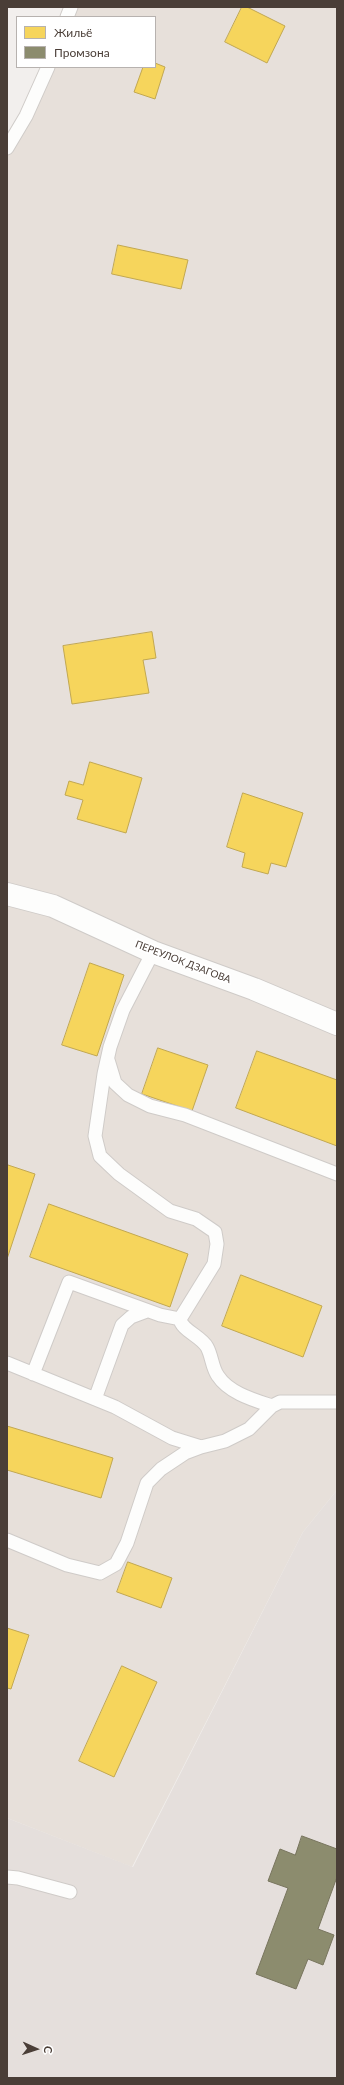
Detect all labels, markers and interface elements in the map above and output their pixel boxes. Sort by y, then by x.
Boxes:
legend [16,16,156,68]
text: Жильё [54,25,92,40]
text: Промзона [54,45,110,60]
street label: ПЕРЕУЛОК ДЗАГОВА [133,938,233,986]
north arrow [16,2029,56,2069]
text: С [42,2046,55,2054]

